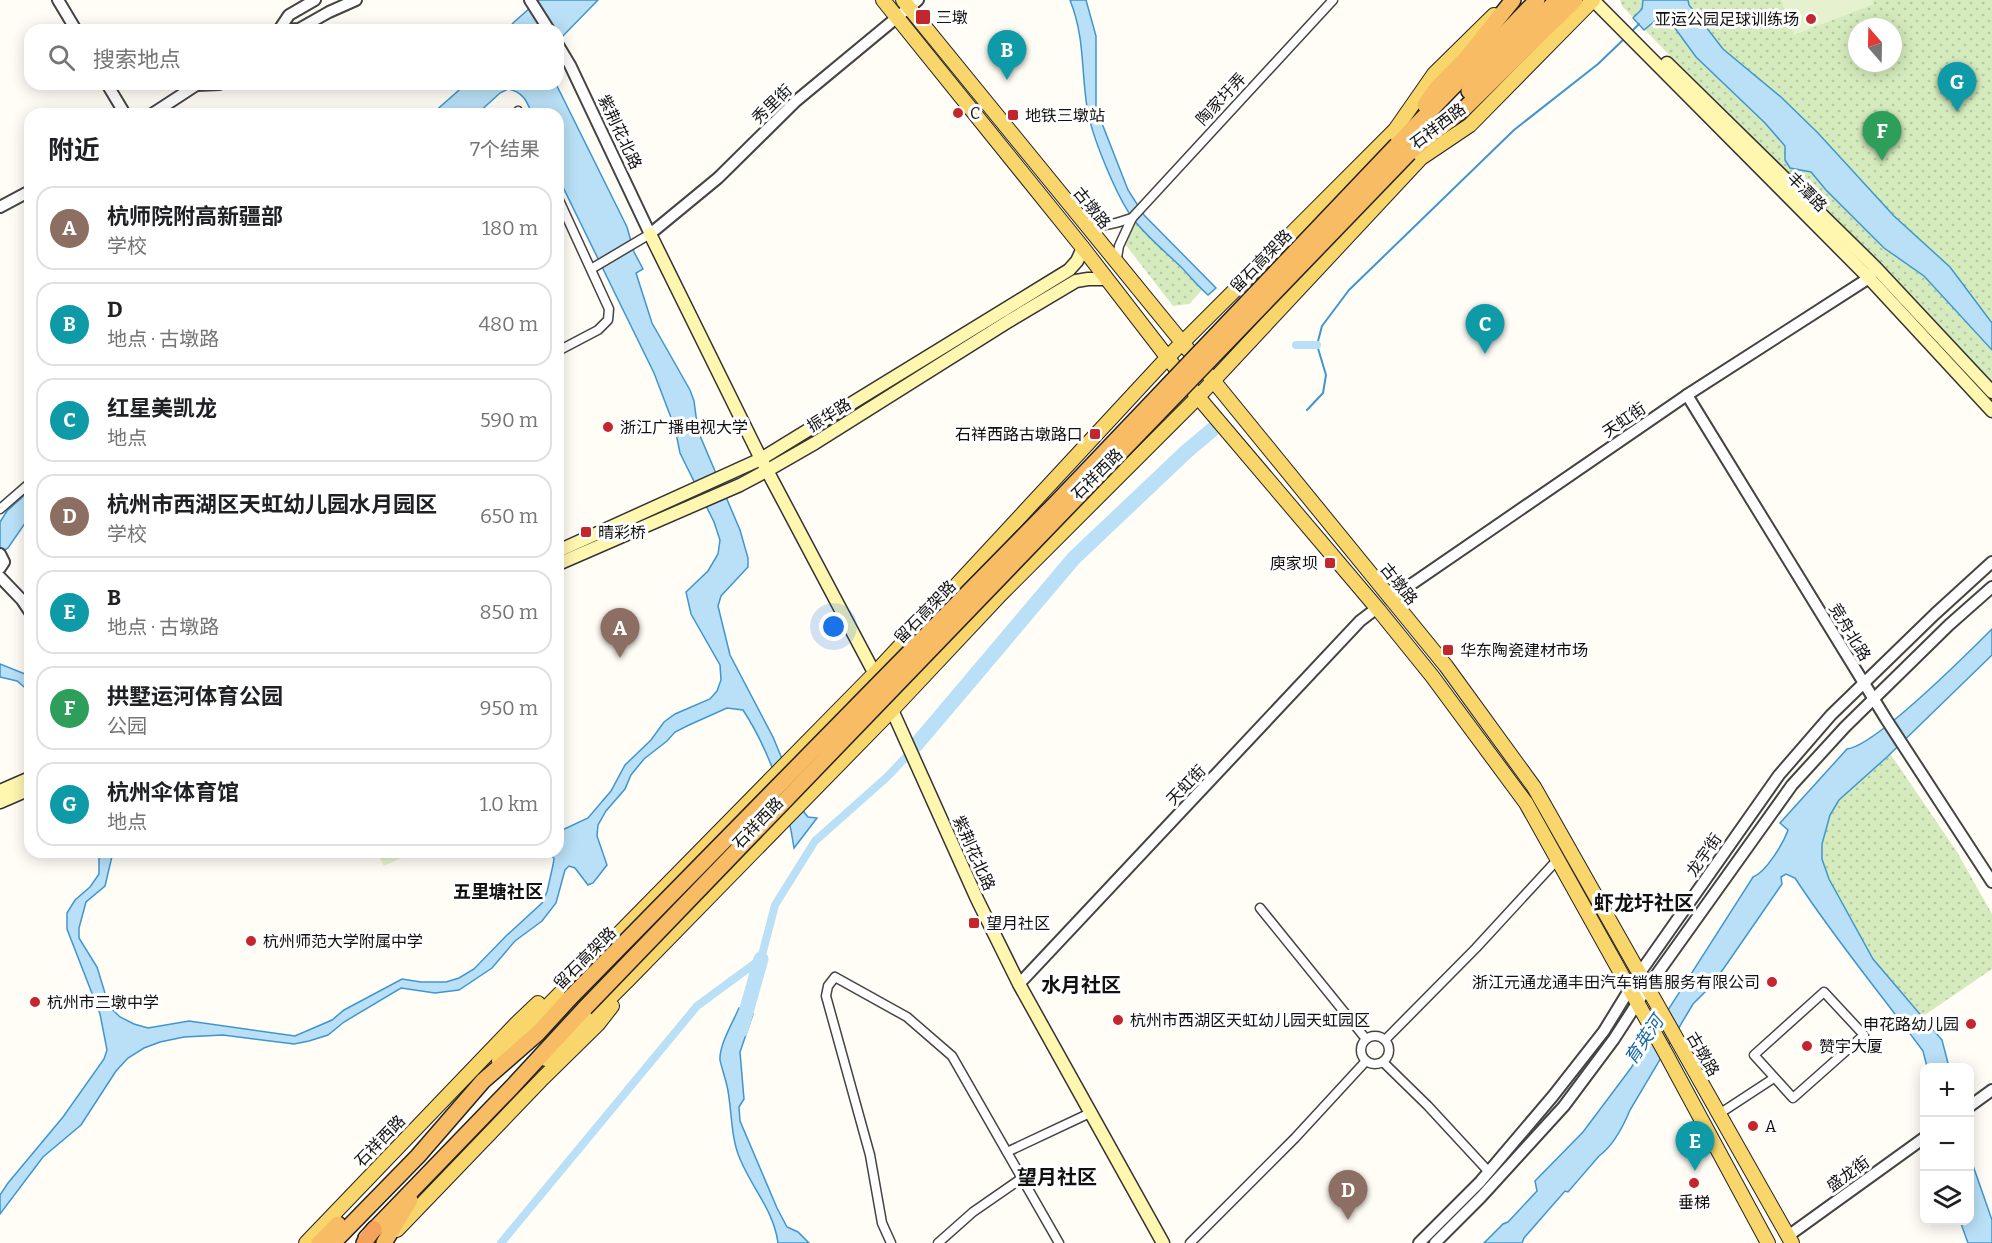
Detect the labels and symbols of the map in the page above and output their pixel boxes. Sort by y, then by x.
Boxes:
marker: 三墩 [914,8,932,26]
place label: 三墩 [936,8,968,27]
place label: 亚运公园足球训练场 [1655,10,1799,29]
marker: 亚运公园足球训练场 [1804,12,1818,26]
north arrow [1848,18,1902,72]
pin: B [988,31,1026,80]
pin: G [1938,63,1976,112]
street label: 陶家圩弄 [1192,69,1250,129]
street label: 秀里街 [748,80,796,128]
street label: 紫荆花北路 [594,92,646,172]
street label: 石祥西路 [1407,99,1469,153]
place label: C [970,104,980,123]
marker: C [951,106,965,120]
place label: 地铁三墩站 [1025,106,1105,125]
marker: 地铁三墩站 [1006,108,1020,122]
pin: F [1862,112,1902,161]
street label: 丰潭路 [1783,168,1831,216]
street label: 古墩路 [1070,183,1114,233]
street label: 留石高架路 [1226,226,1296,296]
pin: C [1466,304,1504,354]
street label: 振华路 [804,394,854,436]
street label: 天虹街 [1599,399,1649,441]
place label: 浙江广播电视大学 [620,418,748,437]
marker: 浙江广播电视大学 [601,420,615,434]
place label: 石祥西路古墩路口 [955,425,1083,444]
marker: 石祥西路古墩路口 [1088,427,1102,441]
street label: 石祥西路 [1068,445,1126,503]
place label: 晴彩桥 [598,523,646,542]
marker: 晴彩桥 [579,525,593,539]
place label: 庾家坝 [1270,554,1318,573]
marker: 庾家坝 [1323,556,1337,570]
street label: 古墩路 [1377,559,1421,609]
street label: 留石高架路 [890,577,960,647]
street label: 竞舟北路 [1825,600,1875,664]
pin: A [600,608,640,658]
your location [819,612,848,641]
place label: 华东陶瓷建材市场 [1460,641,1588,660]
marker: 华东陶瓷建材市场 [1441,643,1455,657]
street label: 天虹街 [1162,761,1210,809]
street label: 石祥西路 [729,793,787,853]
street label: 紫荆花北路 [949,813,999,893]
street label: 龙宇街 [1682,830,1726,880]
district label: 五里塘社区 [453,881,543,903]
district label: 虾龙圩社区 [1594,891,1694,915]
place label: 望月社区 [986,914,1050,933]
marker: 望月社区 [967,916,981,930]
street label: 留石高架路 [550,923,620,993]
place label: 杭州师范大学附属中学 [263,932,423,951]
marker: 杭州师范大学附属中学 [244,934,258,948]
district label: 水月社区 [1041,973,1121,997]
place label: 浙江元通龙通丰田汽车销售服务有限公司 [1472,973,1760,992]
marker: 浙江元通龙通丰田汽车销售服务有限公司 [1765,975,1779,989]
place label: 杭州市三墩中学 [47,993,159,1012]
marker: 杭州市三墩中学 [28,995,42,1009]
water label: 育英河 [1620,1009,1670,1069]
place label: 杭州市西湖区天虹幼儿园天虹园区 [1130,1011,1370,1030]
marker: 杭州市西湖区天虹幼儿园天虹园区 [1111,1013,1125,1027]
place label: 申花路幼儿园 [1863,1015,1959,1034]
marker: 申花路幼儿园 [1964,1017,1978,1031]
street label: 古墩路 [1683,1028,1723,1080]
place label: 赞宇大厦 [1819,1037,1883,1056]
marker: 赞宇大厦 [1800,1039,1814,1053]
street label: 石祥西路 [351,1111,409,1171]
place label: A [1765,1117,1777,1136]
marker: A [1746,1119,1760,1133]
pin: E [1676,1122,1714,1171]
street label: 盛龙街 [1823,1152,1873,1196]
district label: 望月社区 [1017,1165,1097,1189]
pin: D [1328,1170,1368,1220]
marker: 垂梯 [1687,1176,1701,1190]
place label: 垂梯 [1678,1193,1710,1212]

